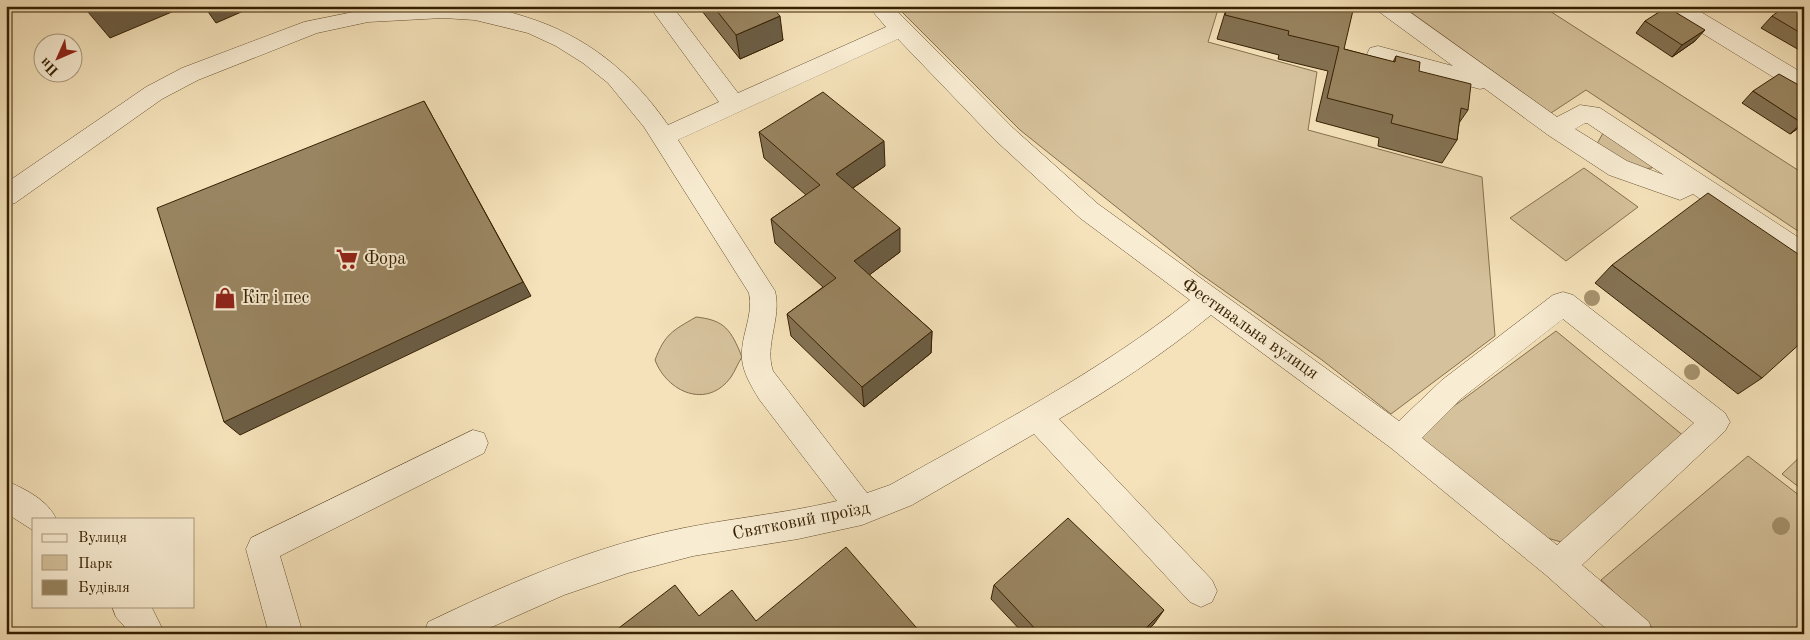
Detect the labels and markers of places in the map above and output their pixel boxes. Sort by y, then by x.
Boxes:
supermarket icon: Фора [334,246,360,272]
place label: Фора [364,250,406,268]
shop icon: Кіт і пес [212,285,238,311]
place label: Кіт і пес [242,289,310,307]

